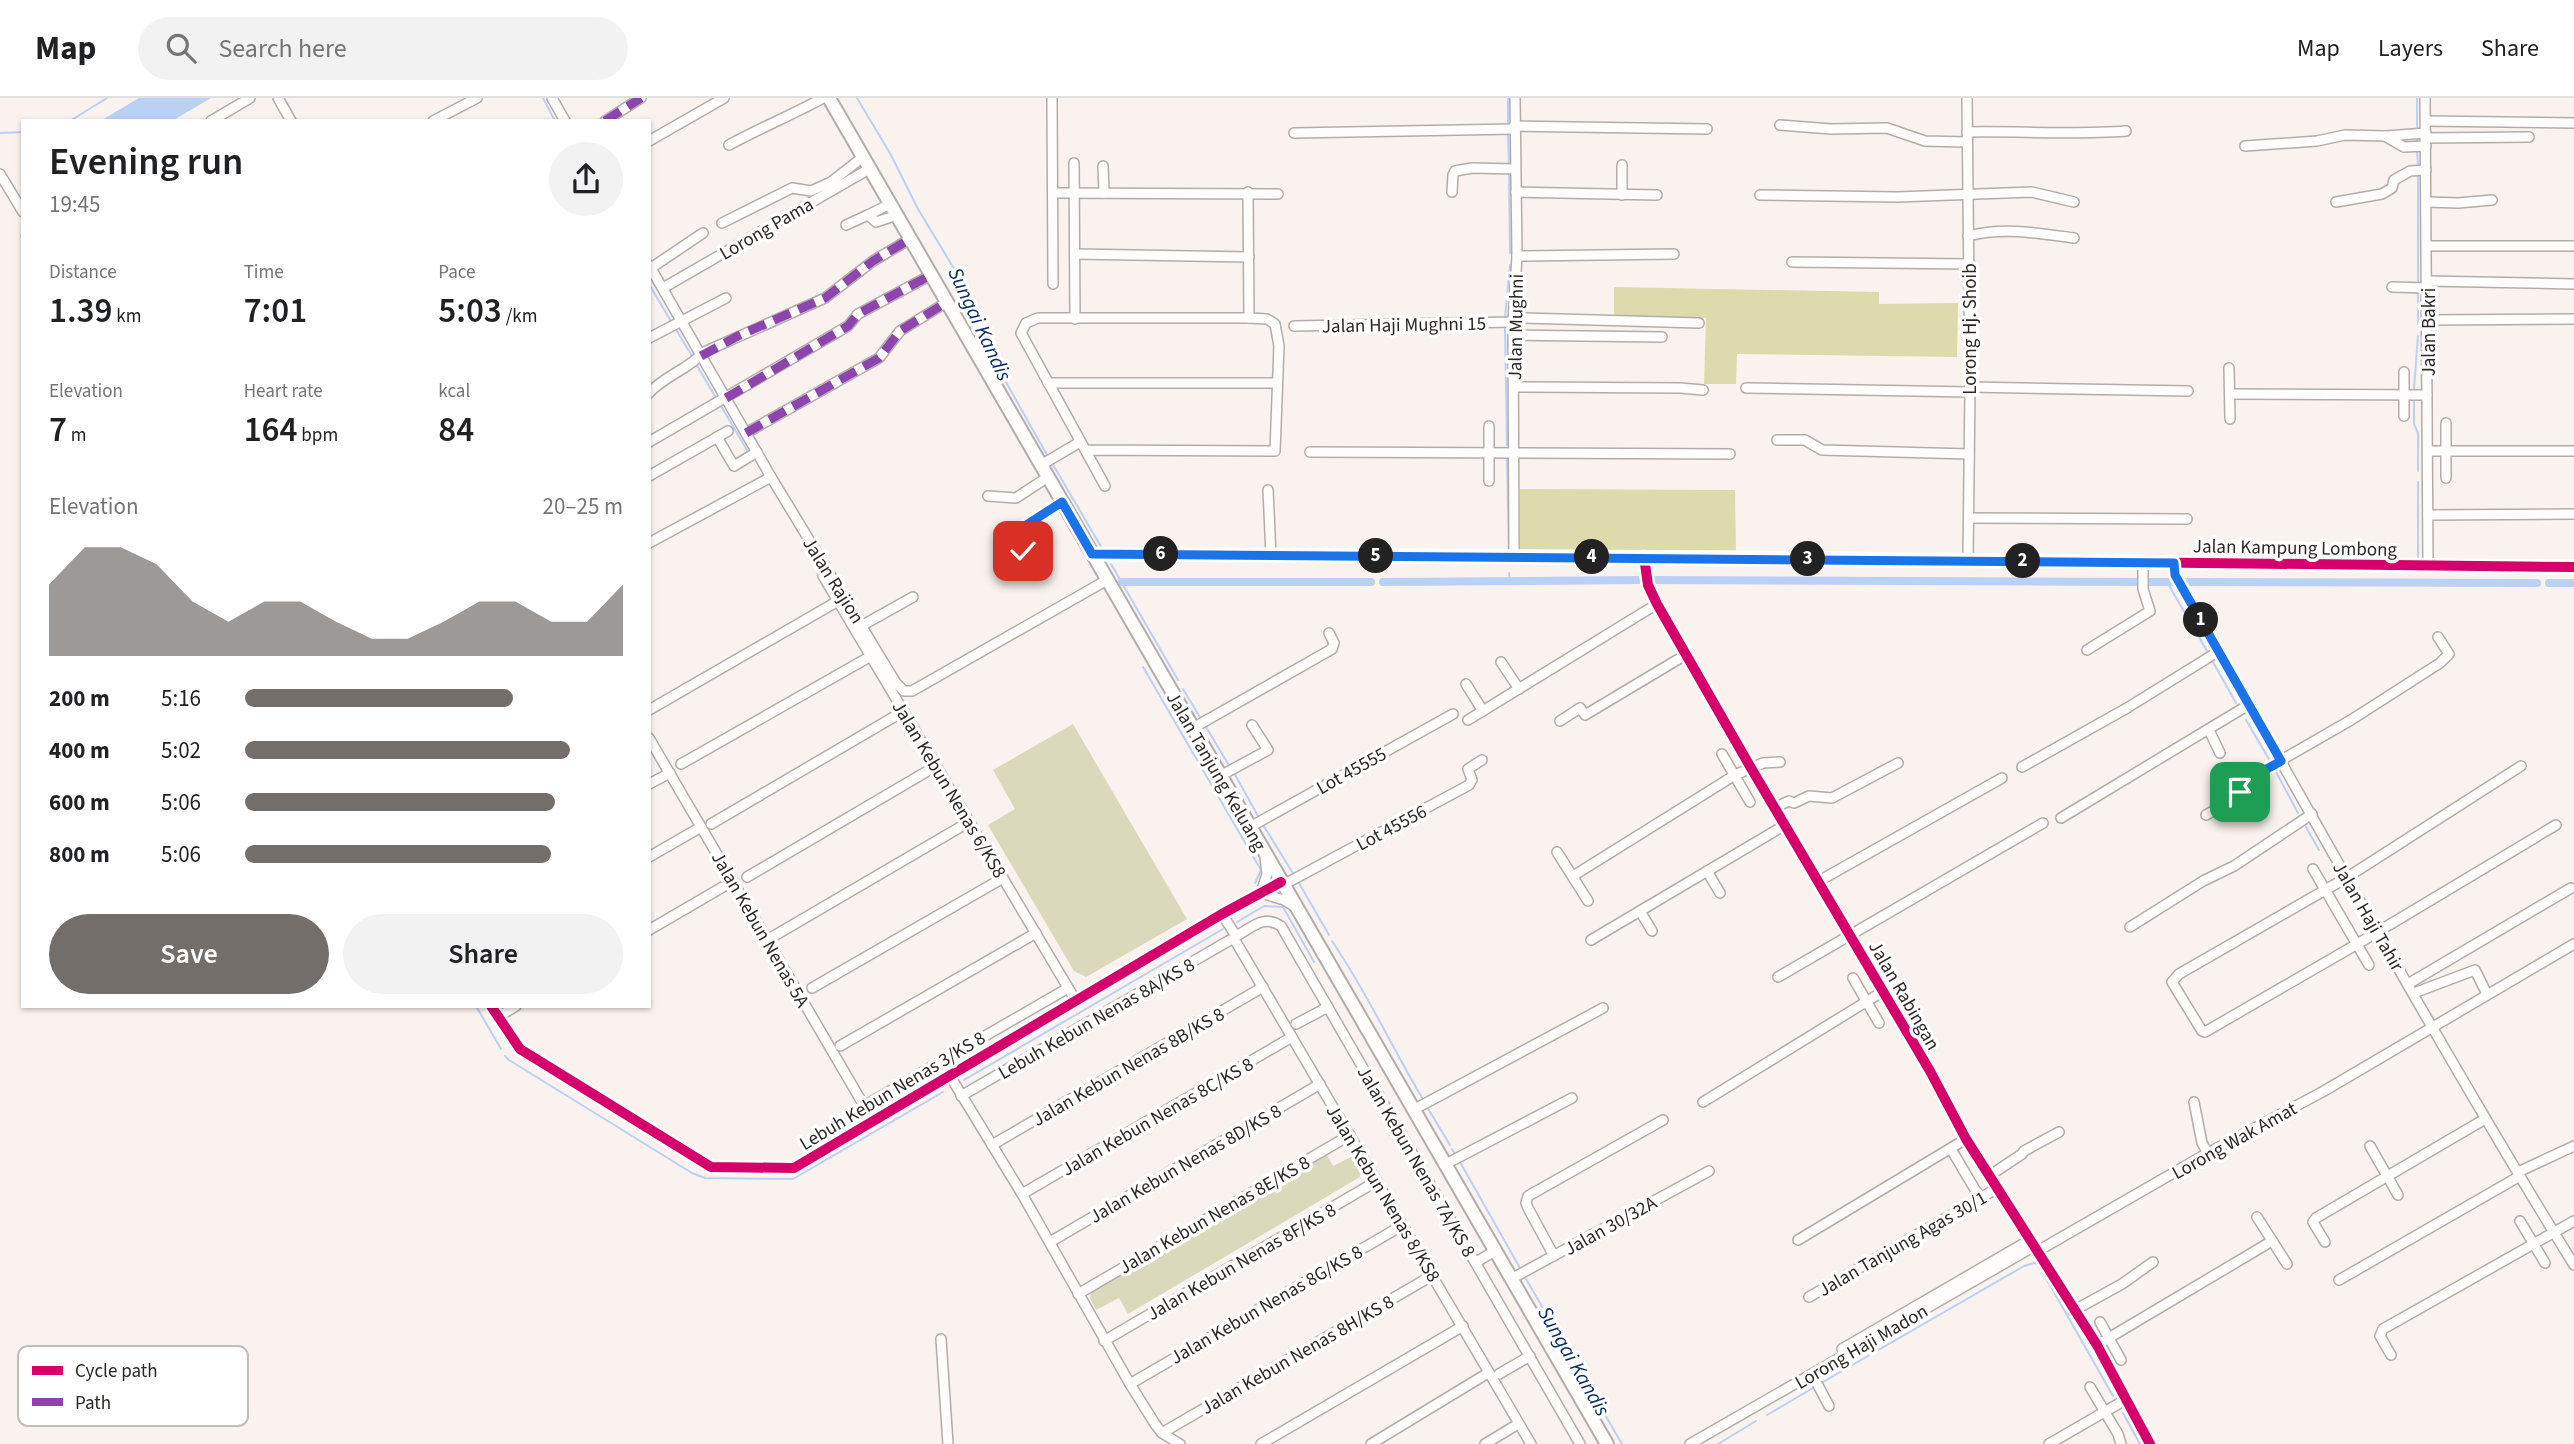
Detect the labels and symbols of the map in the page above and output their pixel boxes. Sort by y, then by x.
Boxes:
street label: Lorong Pama [715,191,819,267]
water label: Sungai Kandis [940,262,1020,386]
street label: Lorong Hj. Shoib [1957,263,1984,395]
street label: Jalan Mughni [1502,274,1531,380]
street label: Jalan Bakri [2416,288,2443,376]
street label: Jalan Haji Mughni 15 [1322,311,1486,340]
pin [993,521,1053,581]
street label: Jalan Rajion [795,532,870,629]
street label: Jalan Kampung Lombong [2193,533,2398,564]
pin: 6 [1144,536,1178,572]
pin: 5 [1358,538,1394,574]
pin: 4 [1574,540,1610,574]
pin: 3 [1790,542,1826,576]
pin: 2 [2006,544,2040,578]
pin: 1 [2184,602,2218,638]
street label: Jalan Tanjung Keluang [1159,687,1273,857]
street label: Jalan Kebun Nenas 6/KS8 [885,696,1012,884]
street label: Lot 45555 [1312,741,1392,802]
pin [2210,762,2270,822]
street label: Lot 45556 [1352,798,1432,858]
street label: Jalan Kebun Nenas 5A [704,847,816,1013]
street label: Jalan Haji Tahir [2325,857,2410,977]
street label: Jalan Rabingan [1861,936,1946,1056]
street label: Lebuh Kebun Nenas 8A/KS 8 [994,952,1200,1087]
street label: Jalan Kebun Nenas 8B/KS 8 [1028,1001,1230,1133]
street label: Lebuh Kebun Nenas 3/KS 8 [795,1025,991,1158]
street label: Jalan Kebun Nenas 8C/KS 8 [1057,1051,1259,1183]
street label: Jalan Kebun Nenas 7A/KS 8 [1350,1061,1482,1262]
street label: Lorong Wak Amat [2167,1096,2303,1187]
street label: Jalan Kebun Nenas 8D/KS 8 [1085,1098,1287,1230]
street label: Jalan Kebun Nenas 8/KS8 [1319,1100,1446,1288]
street label: Jalan Kebun Nenas 8E/KS 8 [1114,1150,1315,1281]
street label: Jalan Tanjung Agas 30/1 [1813,1185,1992,1304]
street label: Jalan 30/32A [1560,1189,1662,1263]
street label: Jalan Kebun Nenas 8F/KS 8 [1142,1197,1341,1328]
street label: Jalan Kebun Nenas 8G/KS 8 [1166,1239,1368,1372]
street label: Jalan Kebun Nenas 8H/KS 8 [1196,1289,1399,1422]
street label: Lorong Haji Madon [1790,1298,1933,1396]
water label: Sungai Kandis [1530,1300,1618,1422]
legend [18,1346,248,1426]
text: Cycle path [75,1358,157,1385]
text: Path [75,1390,111,1417]

